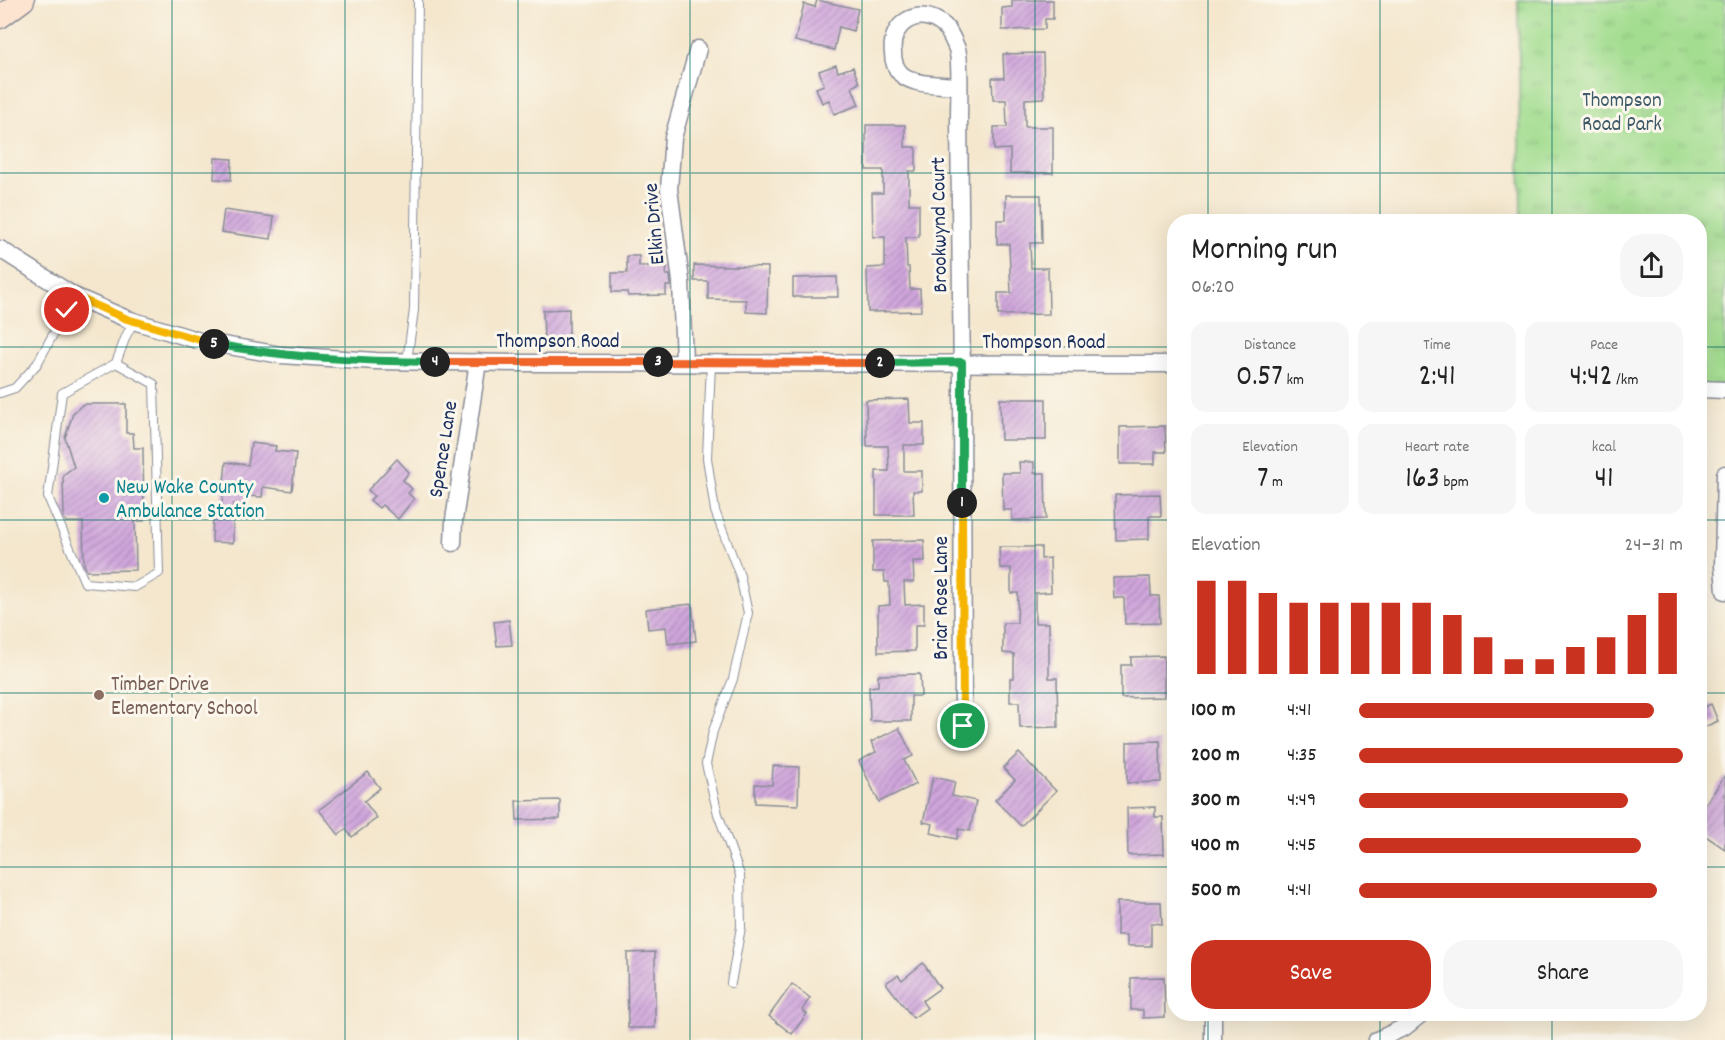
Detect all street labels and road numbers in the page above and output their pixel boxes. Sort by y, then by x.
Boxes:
street label: Brookwynd Court [925,157,957,293]
street label: Elkin Drive [637,182,675,266]
street label: Thompson Road [496,328,620,358]
street label: Thompson Road [982,329,1106,359]
street label: Spence Lane [423,399,467,500]
street label: Briar Rose Lane [928,536,958,660]

